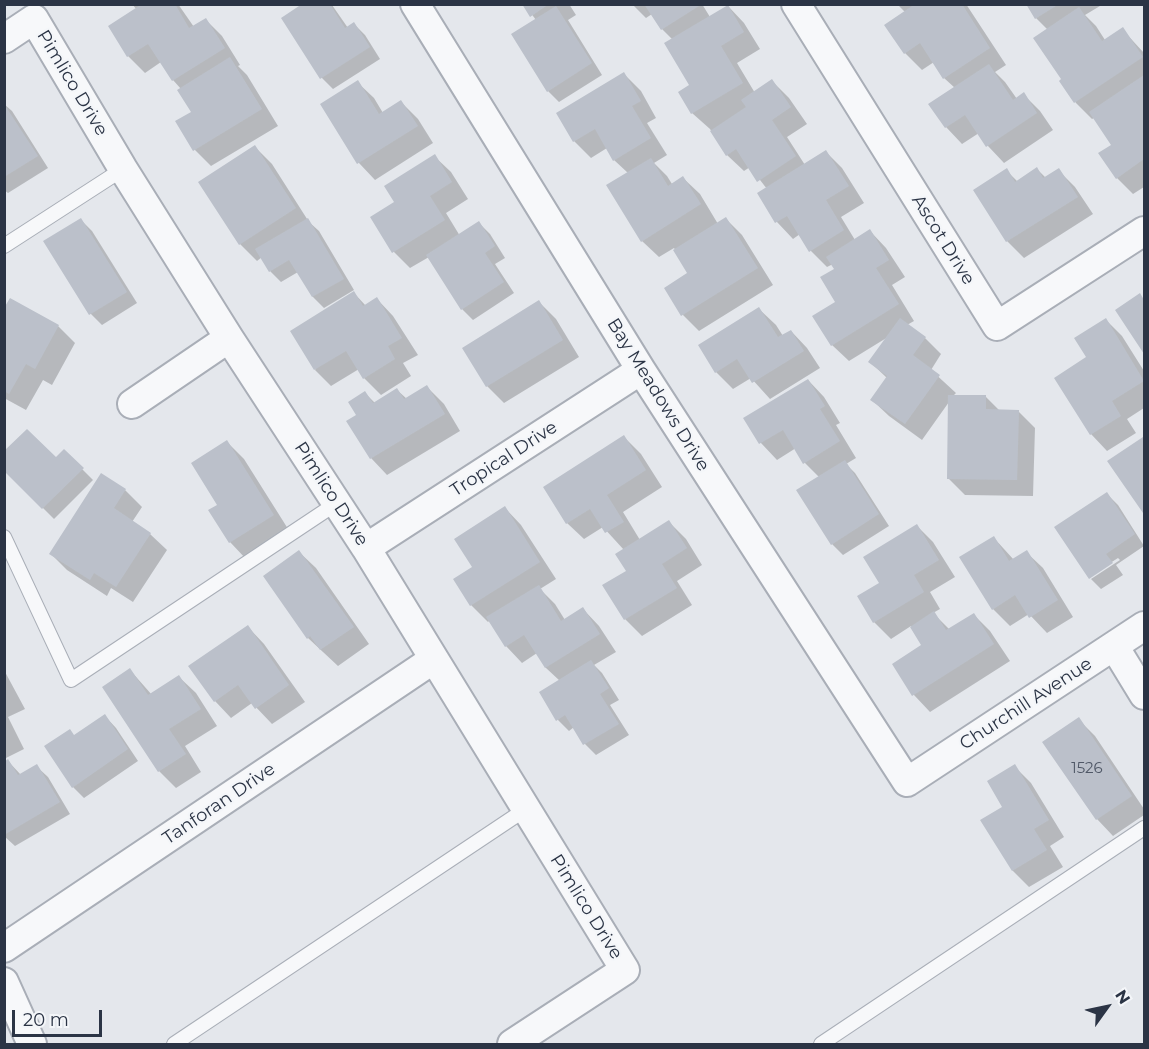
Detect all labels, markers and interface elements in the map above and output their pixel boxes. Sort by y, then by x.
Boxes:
street label: Pimlico Drive [32,26,112,140]
street label: Ascot Drive [907,191,979,289]
street label: Bay Meadows Drive [602,315,714,475]
street label: Tropical Drive [447,416,561,502]
street label: Pimlico Drive [289,438,373,550]
street label: Churchill Avenue [956,653,1096,755]
street label: Tanforan Drive [159,758,279,850]
house number: 1526 [1071,760,1103,778]
street label: Pimlico Drive [545,851,627,963]
north arrow [1077,977,1137,1037]
text: N [1111,986,1134,1008]
scale bar [15,998,105,1036]
text: 20 m [23,1009,69,1031]

